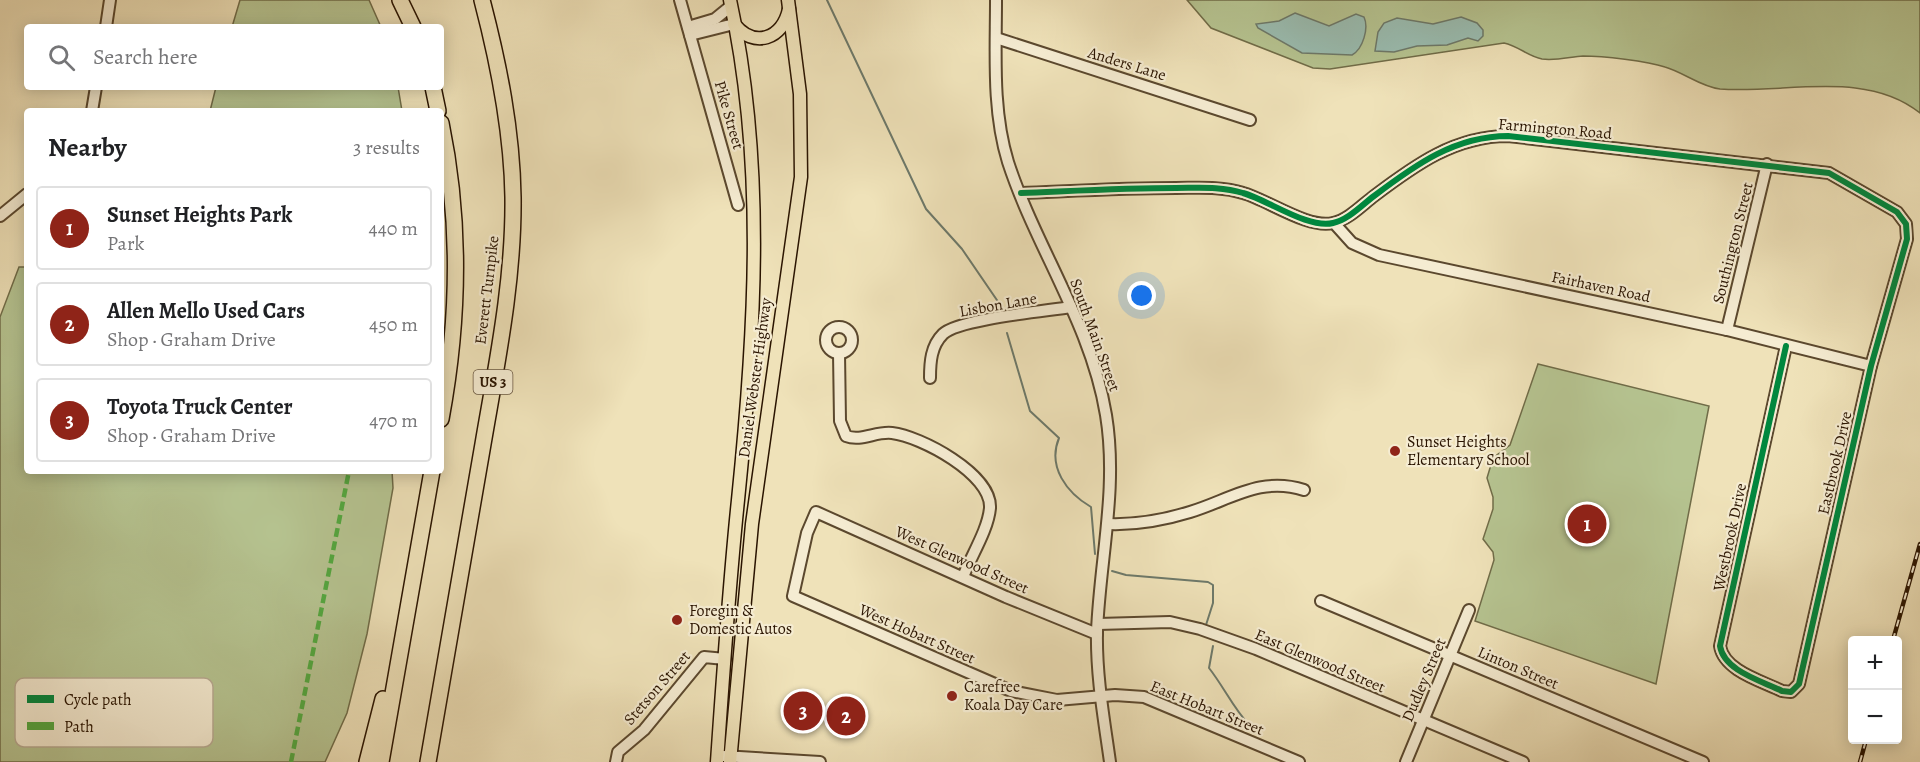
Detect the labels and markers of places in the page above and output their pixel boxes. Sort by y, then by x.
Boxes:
place label: Sunset Heights Elementary School [1407,431,1530,471]
marker: Sunset Heights Elementary School [1388,444,1402,458]
pin: 1 [1568,502,1606,546]
place label: Foregin & Domestic Autos [689,600,792,640]
marker: Foregin & Domestic Autos [670,613,684,627]
place label: Carefree Koala Day Care [964,676,1063,716]
pin: 3 [784,688,822,734]
marker: Carefree Koala Day Care [945,689,959,703]
pin: 2 [826,694,866,738]

